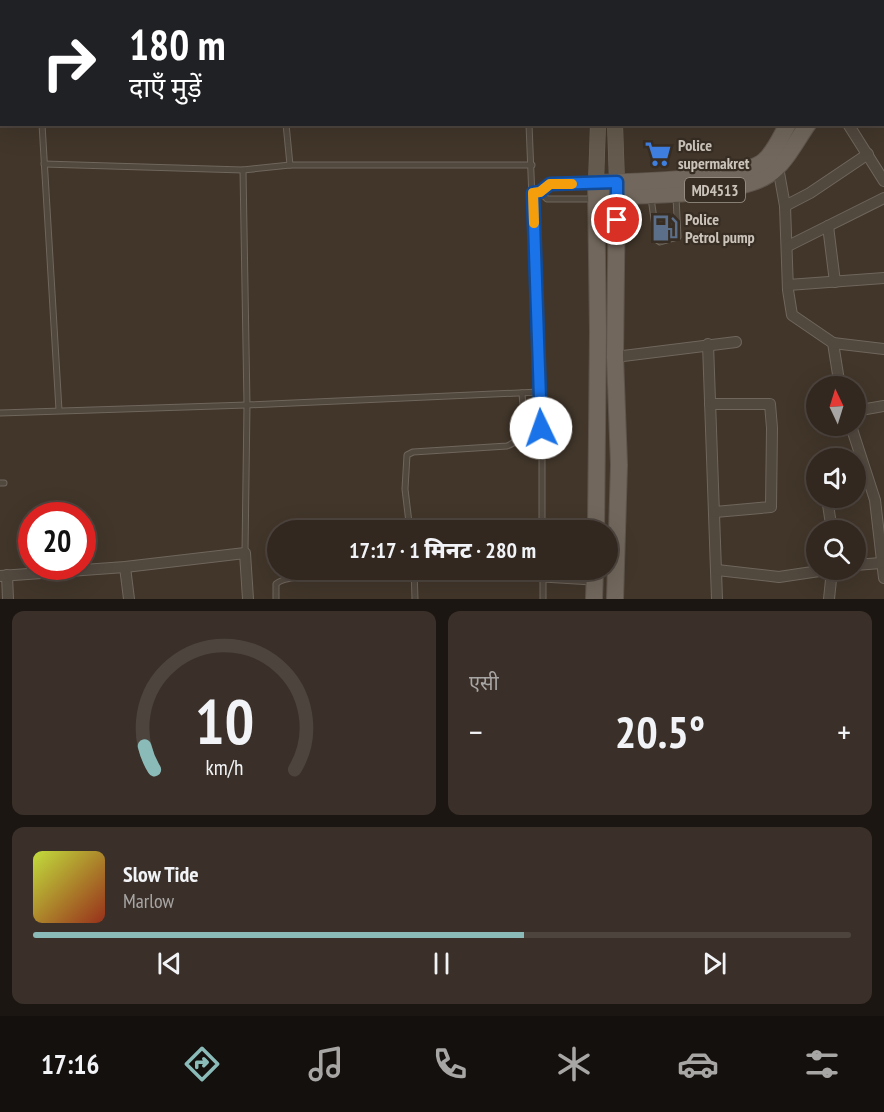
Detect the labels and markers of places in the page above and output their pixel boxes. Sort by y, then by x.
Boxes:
place label: Police supermakret [678,135,750,173]
supermarket icon: Police supermakret [643,139,673,169]
pin [591,194,642,245]
place label: Police Petrol pump [685,209,755,247]
fuel station icon: Police Petrol pump [650,213,680,243]

